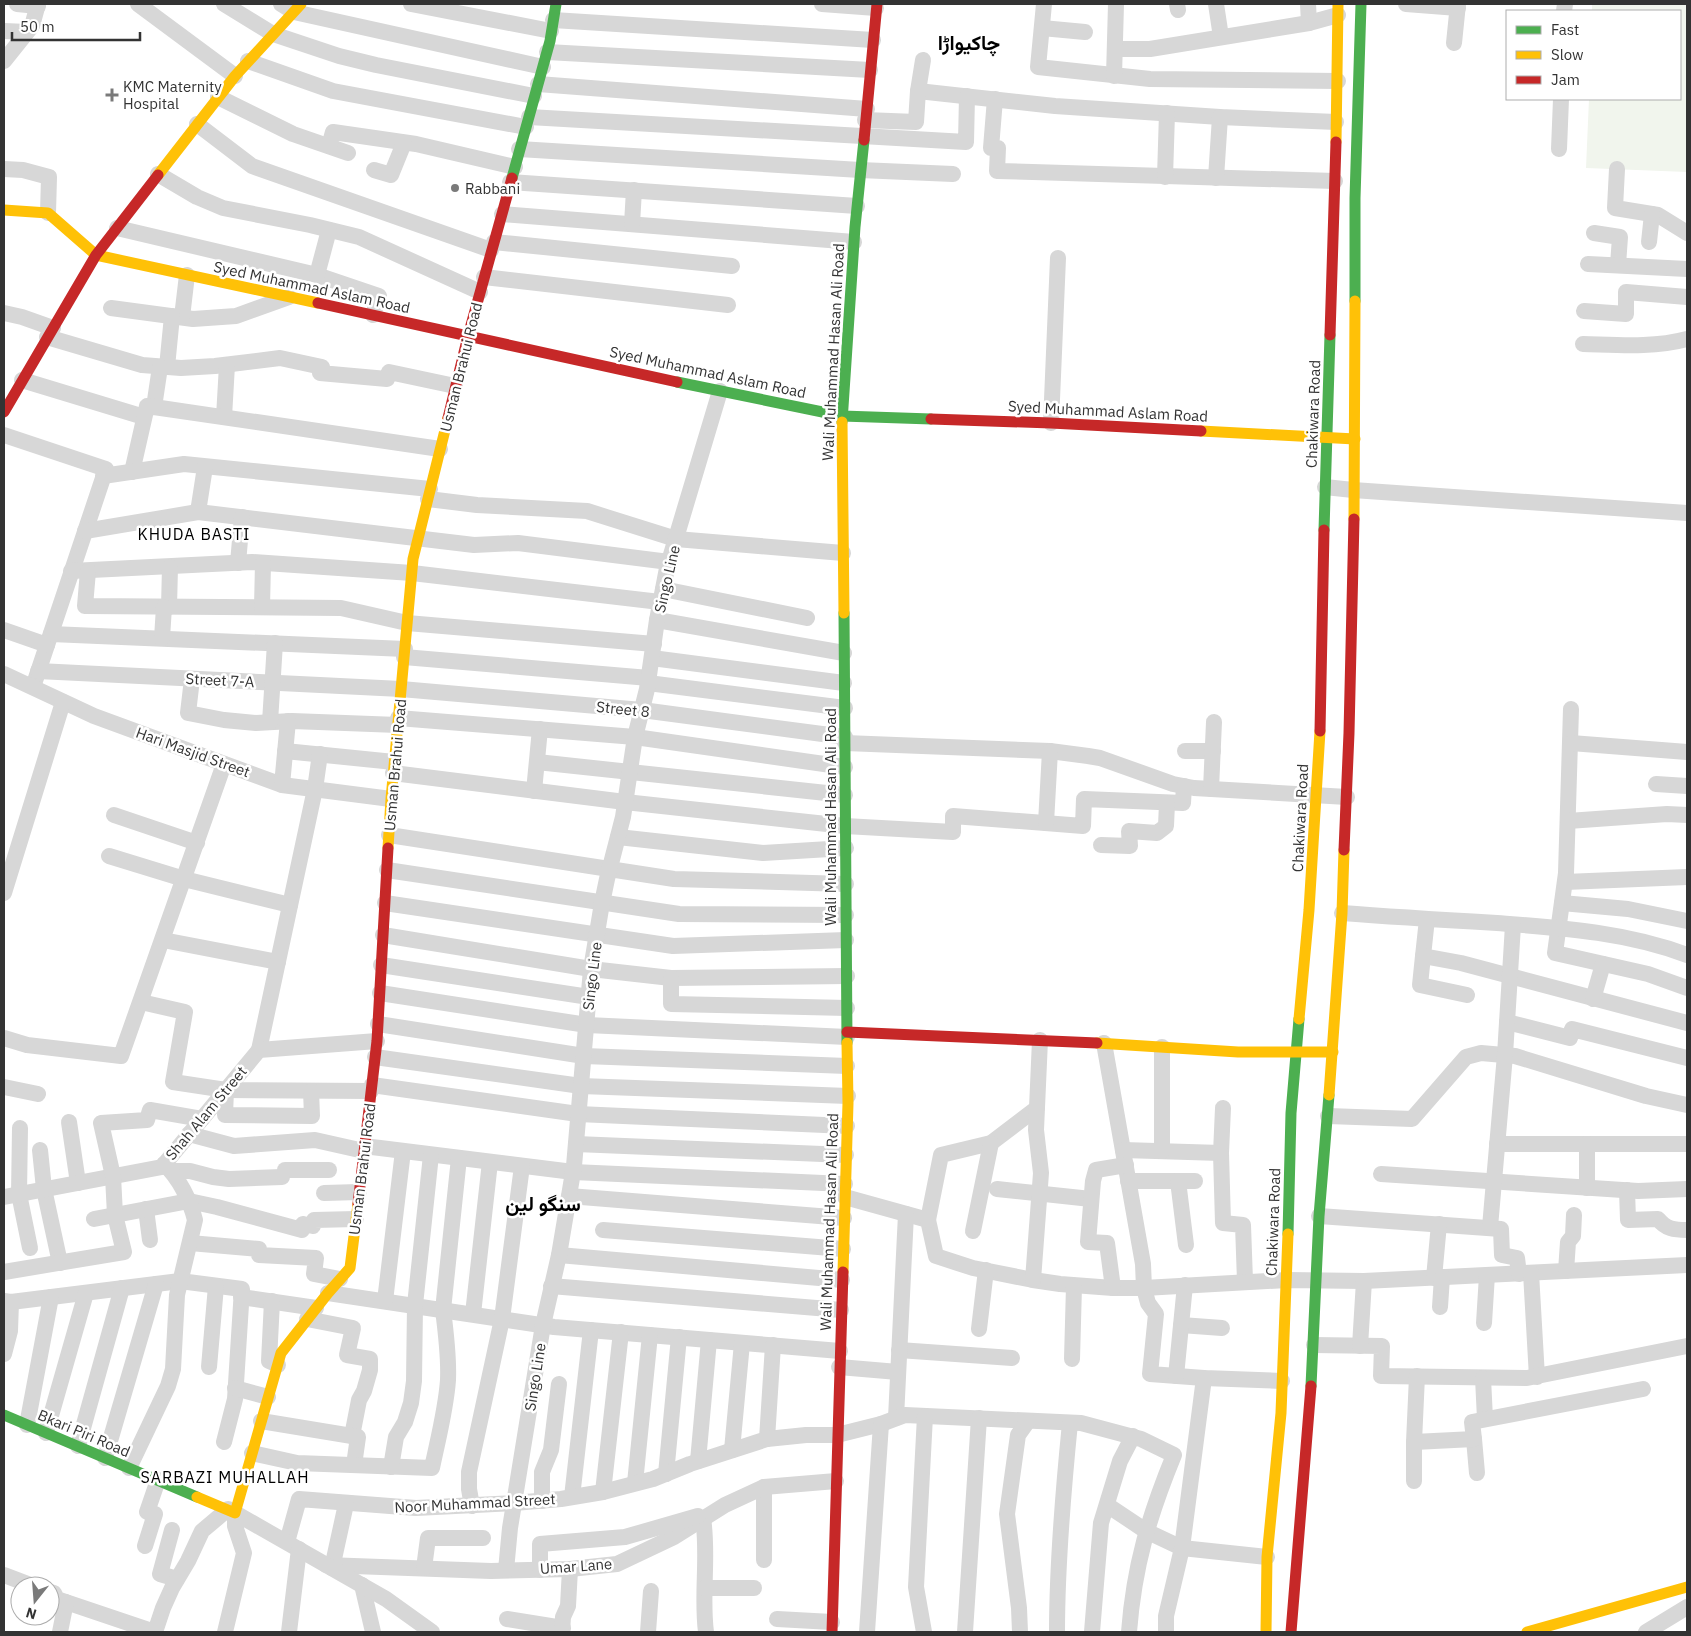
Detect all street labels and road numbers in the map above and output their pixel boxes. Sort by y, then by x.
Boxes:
street label: Wali Muhammad Hasan Ali Road [818,243,848,461]
street label: Syed Muhammad Aslam Road [212,257,412,317]
street label: Usman Brahui Road [436,300,486,434]
street label: Syed Muhammad Aslam Road [608,342,808,402]
street label: Chakiwara Road [1302,360,1324,468]
street label: Syed Muhammad Aslam Road [1007,396,1209,426]
street label: Singo Line [650,543,684,615]
street label: Street 7-A [185,669,255,691]
street label: Street 8 [595,697,651,721]
street label: Usman Brahui Road [380,698,410,832]
street label: Wali Muhammad Hasan Ali Road [821,708,840,926]
street label: Hari Masjid Street [133,723,253,781]
street label: Chakiwara Road [1288,763,1312,873]
street label: Singo Line [578,941,606,1011]
street label: Shah Alam Street [161,1062,251,1164]
street label: Usman Brahui Road [344,1102,380,1236]
street label: Wali Muhammad Hasan Ali Road [816,1113,842,1331]
street label: Chakiwara Road [1262,1168,1284,1276]
street label: Singo Line [520,1342,550,1412]
street label: Bkari Piri Road [35,1405,133,1461]
street label: Noor Muhammad Street [394,1489,556,1517]
street label: Umar Lane [539,1554,613,1578]

